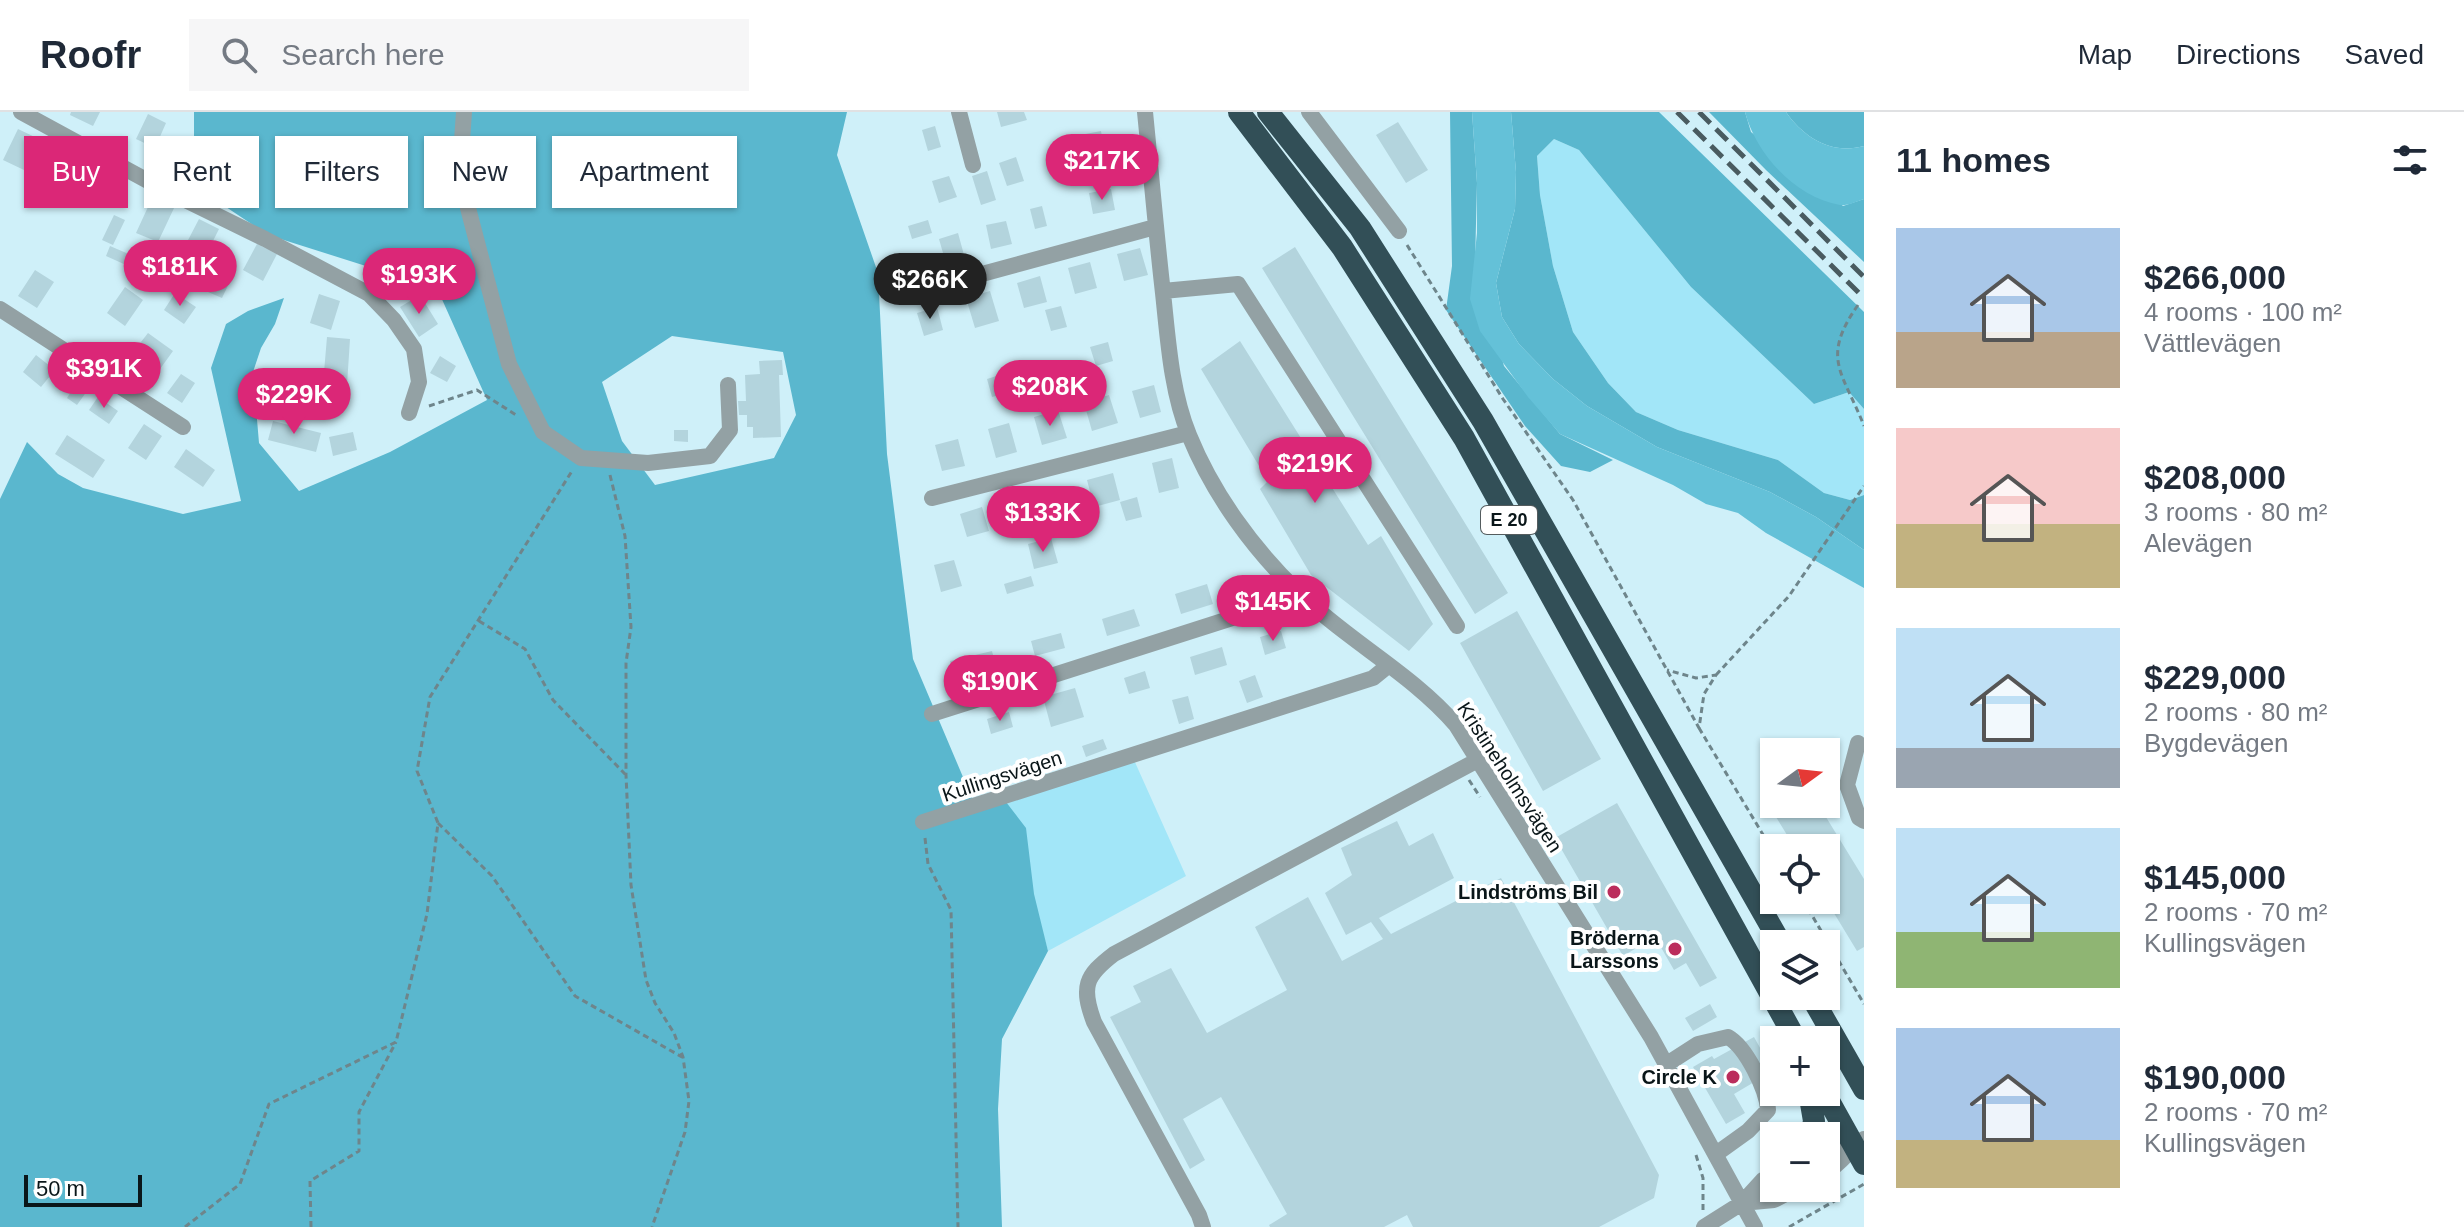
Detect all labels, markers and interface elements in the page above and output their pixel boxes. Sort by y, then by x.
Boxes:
search box [189,19,749,91]
icon: search [217,33,261,77]
text: Roofr [40,34,141,76]
text: Search here [281,38,445,71]
text: Map [2078,39,2132,70]
text: Directions [2176,39,2301,70]
text: Saved [2345,39,2424,70]
pin: $217K [1046,134,1158,202]
chip: Buy [24,136,128,208]
chip: Rent [144,136,259,208]
chip: Filters [275,136,408,208]
chip: New [424,136,536,208]
chip: Apartment [552,136,737,208]
icon: filters [2388,138,2432,182]
text: 11 homes [1896,141,2051,179]
text: $217K [1064,145,1140,175]
pin: $181K [124,240,236,308]
pin: $193K [363,248,475,316]
text: $181K [142,251,218,281]
pin: $266K [874,253,986,321]
text: $266,000 [2144,258,2286,296]
text: $193K [381,259,457,289]
icon: home [1960,260,2056,356]
text: $266K [892,264,968,294]
text: 4 rooms · 100 m² [2144,297,2342,327]
text: Vättlevägen [2144,328,2281,358]
pin: $391K [48,342,160,410]
text: $391K [66,353,142,383]
pin: $208K [994,360,1106,428]
pin: $229K [238,368,350,436]
text: $208K [1012,371,1088,401]
text: $229K [256,379,332,409]
pin: $219K [1259,437,1371,505]
text: $219K [1277,448,1353,478]
text: $208,000 [2144,458,2286,496]
icon: home [1960,460,2056,556]
pin: $133K [987,486,1099,554]
text: $133K [1005,497,1081,527]
text: 3 rooms · 80 m² [2144,497,2328,527]
road number: E 20 [1481,506,1537,534]
text: Alevägen [2144,528,2252,558]
pin: $145K [1217,575,1329,643]
text: $145K [1235,586,1311,616]
pin: $190K [944,655,1056,723]
text: $229,000 [2144,658,2286,696]
icon: home [1960,660,2056,756]
text: $190K [962,666,1038,696]
text: 2 rooms · 80 m² [2144,697,2328,727]
street label: Kristineholmsvägen [1453,698,1567,856]
text: Bygdevägen [2144,728,2289,758]
north arrow [1760,738,1840,818]
map controls [1760,738,1840,1202]
street label: Kullingsvägen [939,746,1065,806]
button: locate [1760,834,1840,914]
text: $145,000 [2144,858,2286,896]
icon: home [1960,860,2056,956]
place label: Lindströms Bil [1458,881,1598,903]
marker: Lindströms Bil [1605,883,1623,901]
text: 2 rooms · 70 m² [2144,897,2328,927]
place label: Bröderna Larssons [1570,927,1660,972]
text: Kullingsvägen [2144,928,2306,958]
button: layers [1760,930,1840,1010]
marker: Bröderna Larssons [1666,940,1684,958]
button: + [1760,1026,1840,1106]
text: $190,000 [2144,1058,2286,1096]
icon: home [1960,1060,2056,1156]
place label: Circle K [1641,1066,1718,1088]
marker: Circle K [1724,1068,1742,1086]
text: 2 rooms · 70 m² [2144,1097,2328,1127]
button: − [1760,1122,1840,1202]
text: Kullingsvägen [2144,1128,2306,1158]
scale bar [24,1171,142,1207]
text: 50 m [36,1176,85,1201]

